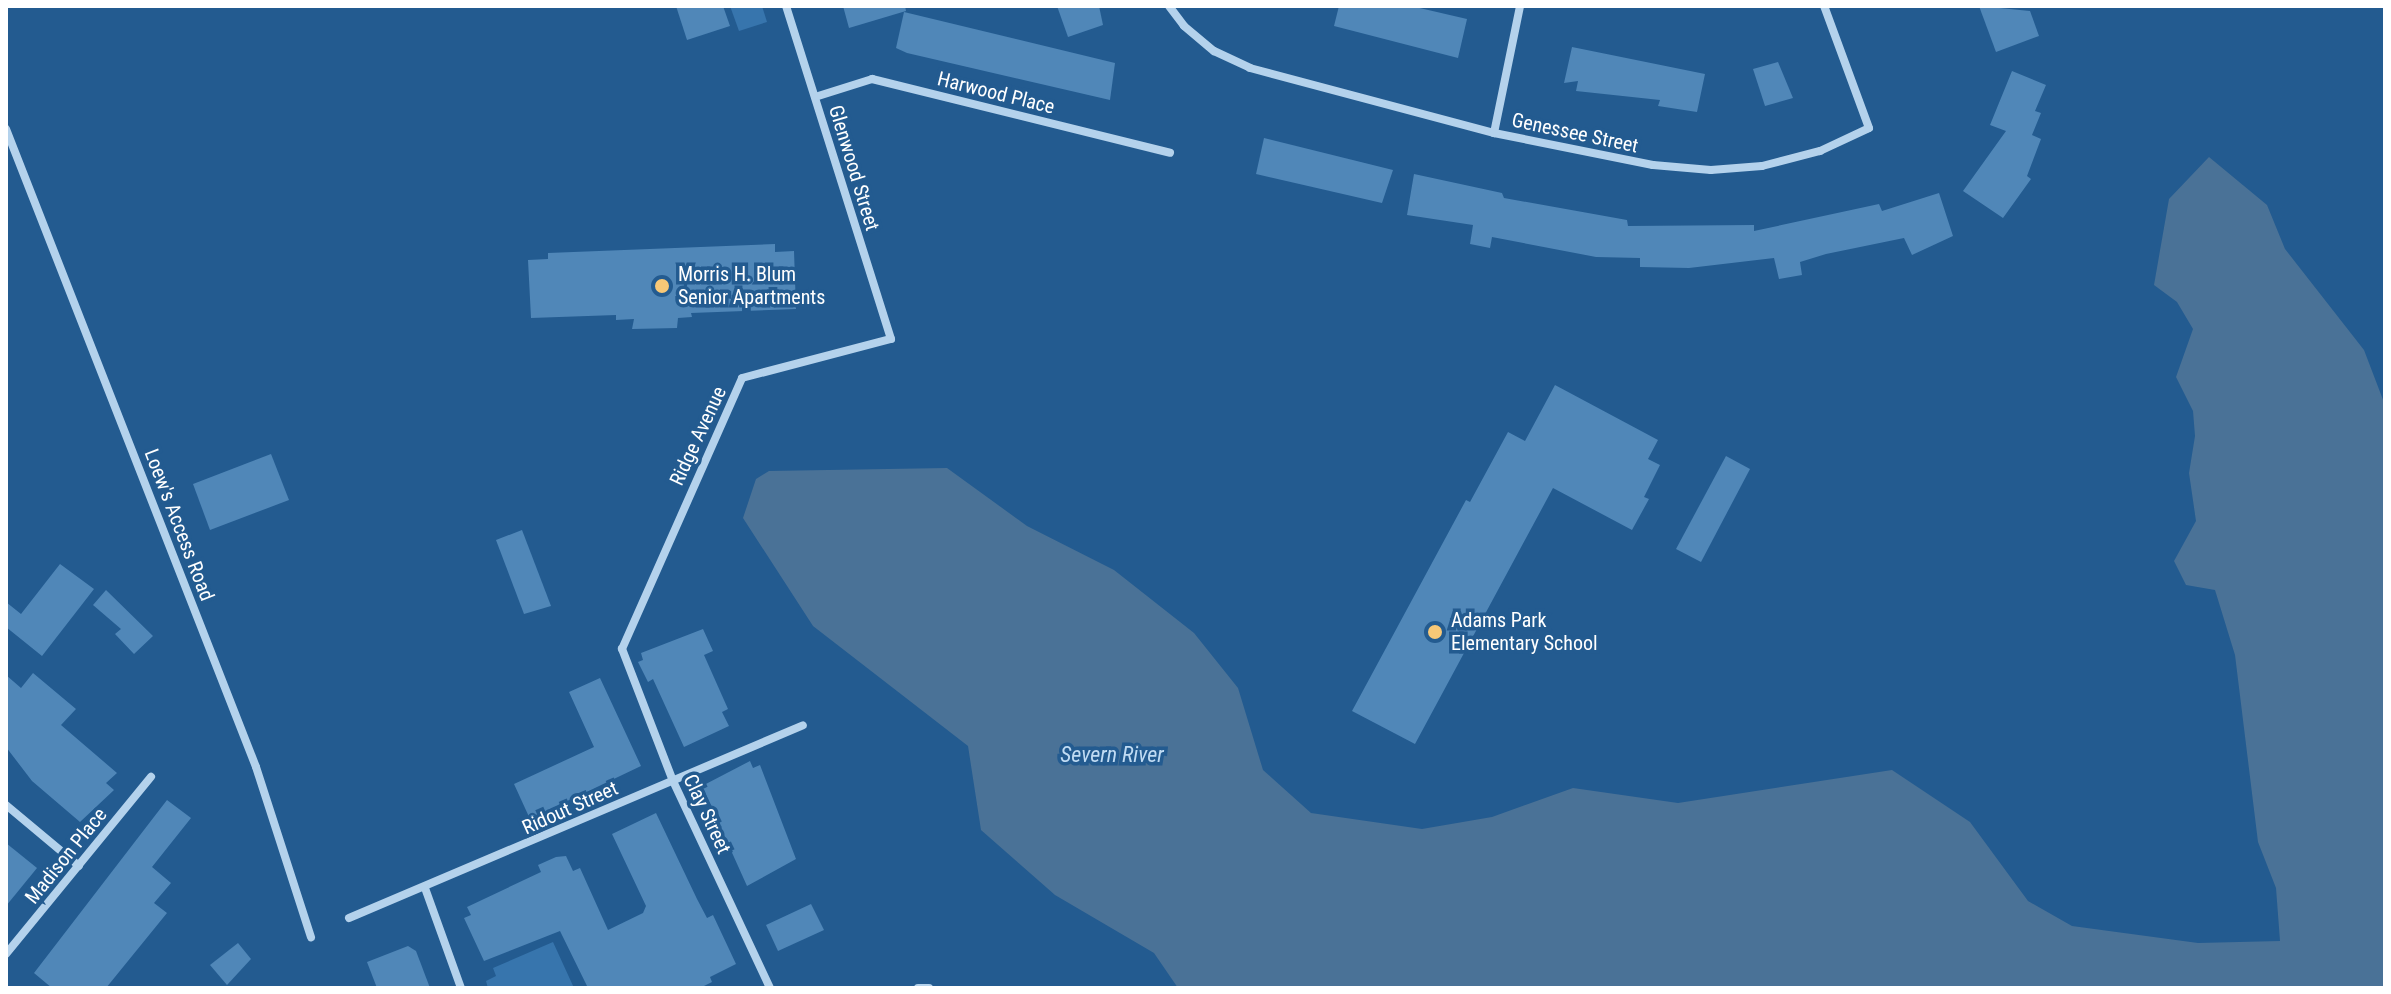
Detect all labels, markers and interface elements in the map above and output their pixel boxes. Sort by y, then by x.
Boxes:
street label: Harwood Place [935,67,1057,119]
street label: Glenwood Street [824,102,884,234]
street label: Genessee Street [1510,108,1640,158]
place label: Morris H. Blum Senior Apartments [678,262,825,309]
marker: Morris H. Blum Senior Apartments [653,277,671,295]
street label: Ridge Avenue [665,383,731,489]
street label: Loew's Access Road [139,446,219,604]
place label: Adams Park Elementary School [1451,608,1598,655]
marker: Adams Park Elementary School [1426,623,1444,641]
water label: Severn River [1060,742,1164,768]
street label: Clay Street [678,770,736,858]
street label: Ridout Street [518,776,622,840]
street label: Madison Place [20,803,112,909]

